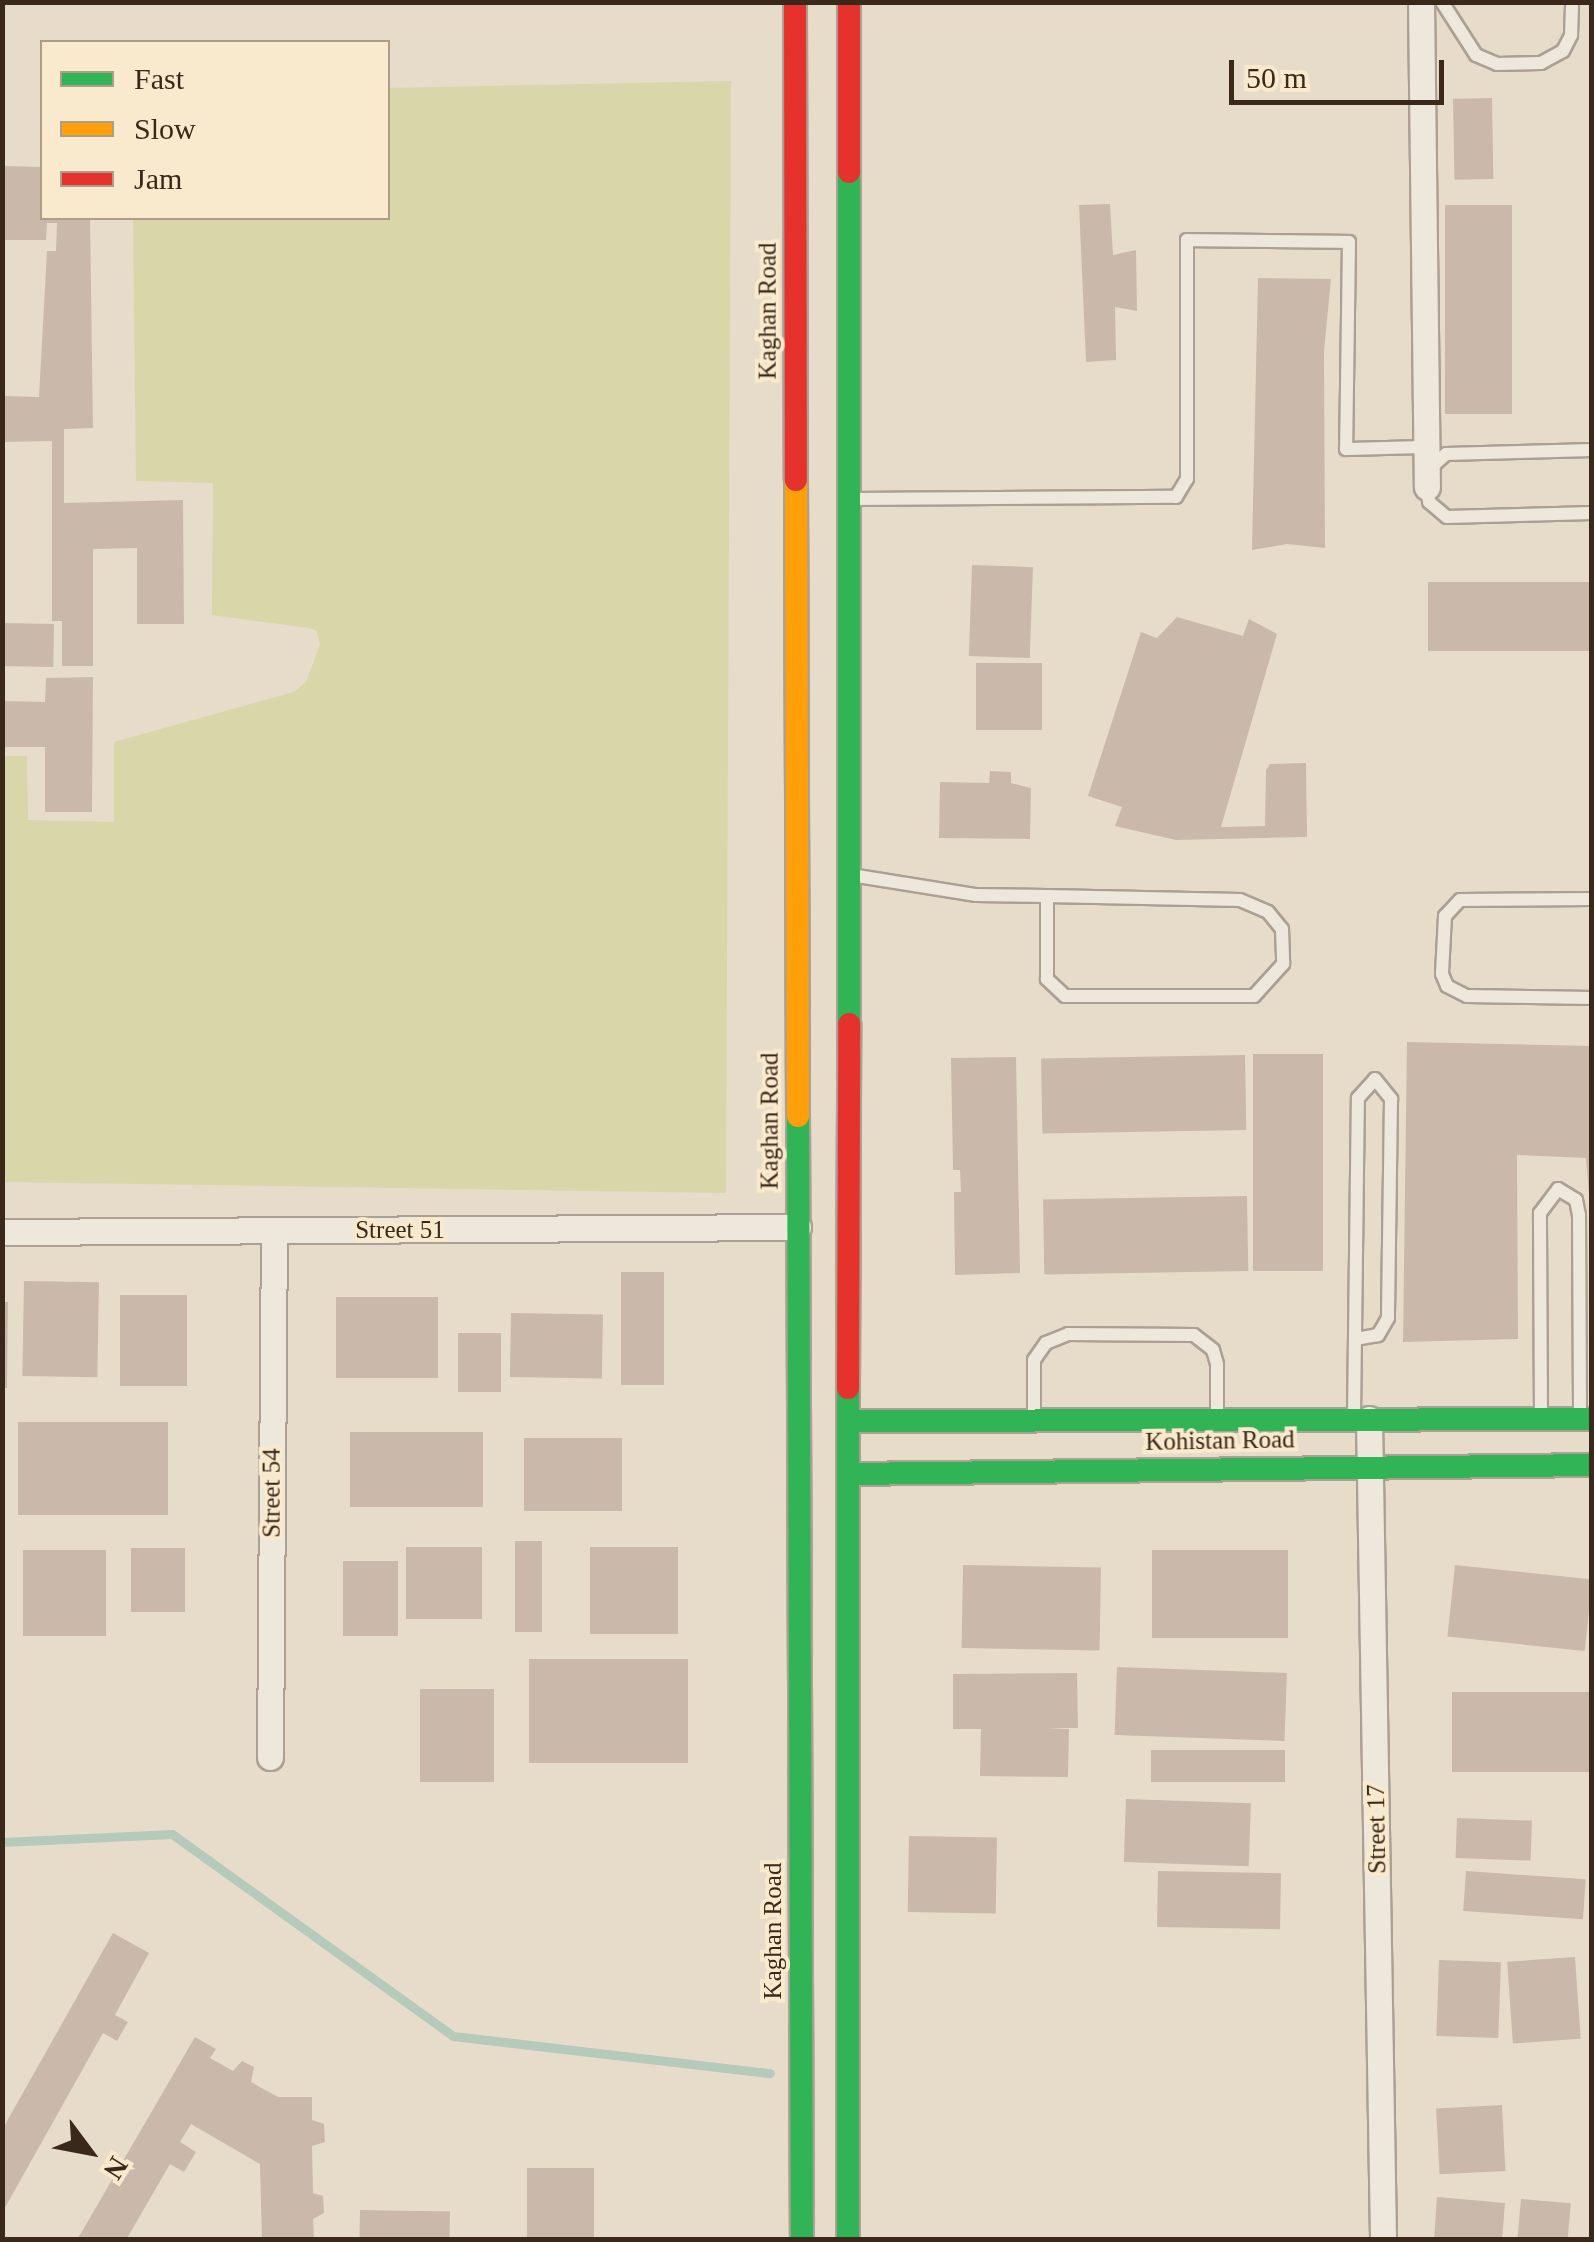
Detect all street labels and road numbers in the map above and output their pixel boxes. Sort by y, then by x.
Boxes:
street label: Kaghan Road [753,242,783,380]
street label: Kaghan Road [755,1052,785,1190]
street label: Street 51 [351,1215,449,1245]
street label: Kohistan Road [1144,1425,1296,1457]
street label: Street 54 [257,1444,287,1542]
street label: Street 17 [1361,1780,1393,1878]
street label: Kaghan Road [758,1862,788,2000]

